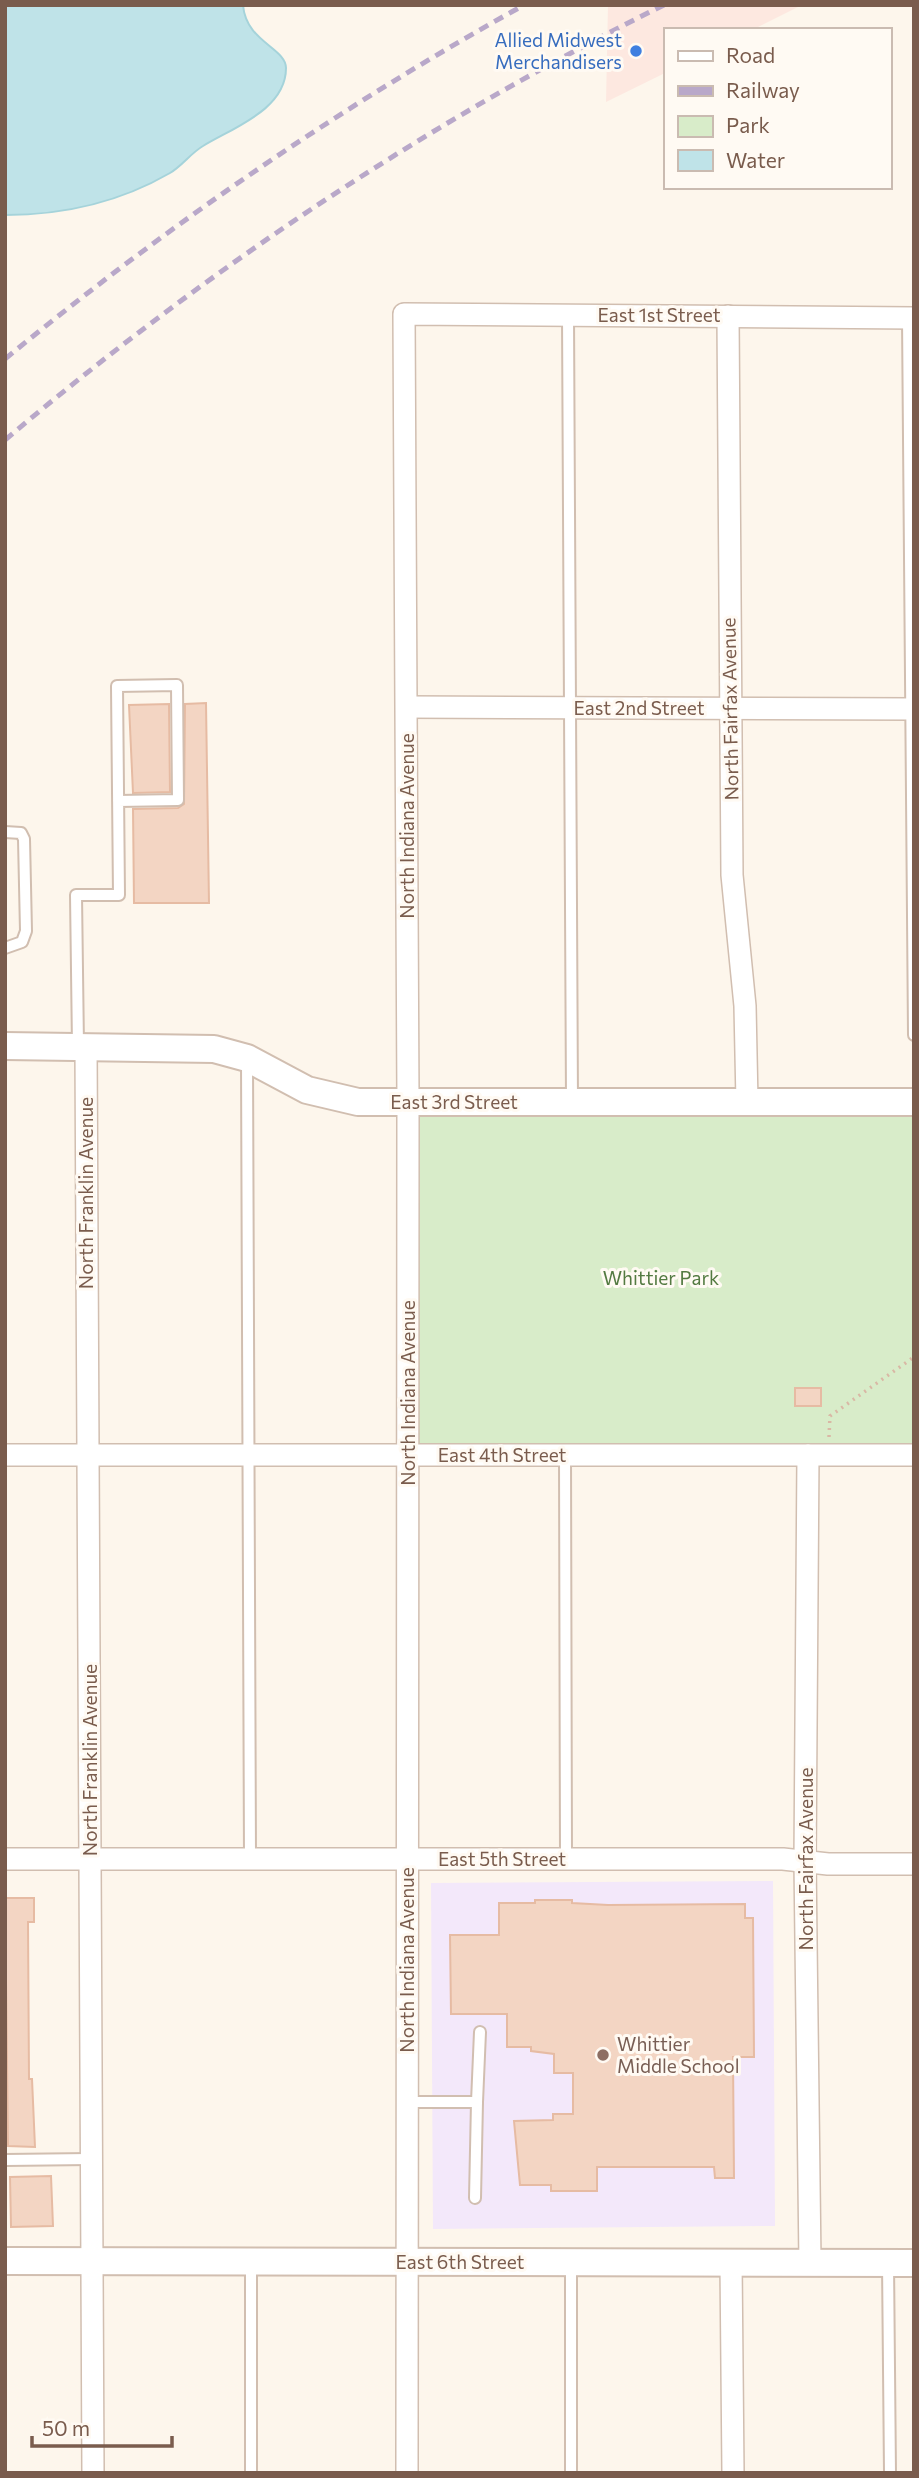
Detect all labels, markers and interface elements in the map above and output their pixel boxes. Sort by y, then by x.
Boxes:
place label: Allied Midwest Merchandisers [494,28,622,73]
legend [664,28,891,189]
text: Road [726,42,775,67]
marker: Allied Midwest Merchandisers [628,43,644,59]
text: Railway [726,77,800,102]
text: Park [726,112,770,137]
text: Water [726,147,785,172]
street label: East 1st Street [597,303,721,326]
street label: North Fairfax Avenue [716,617,743,801]
street label: East 2nd Street [574,696,705,719]
street label: North Indiana Avenue [395,733,418,919]
street label: East 3rd Street [390,1090,518,1113]
street label: North Franklin Avenue [74,1097,97,1289]
park label: Whittier Park [603,1266,719,1289]
street label: North Indiana Avenue [396,1300,419,1486]
street label: East 4th Street [438,1443,567,1466]
street label: North Franklin Avenue [78,1664,101,1856]
street label: North Fairfax Avenue [794,1768,817,1950]
street label: East 5th Street [438,1847,566,1870]
street label: North Indiana Avenue [395,1867,418,2053]
place label: Whittier Middle School [617,2032,739,2077]
marker: Whittier Middle School [595,2047,611,2063]
street label: East 6th Street [396,2250,525,2273]
scale bar [32,2404,172,2448]
text: 50 m [42,2415,90,2440]

